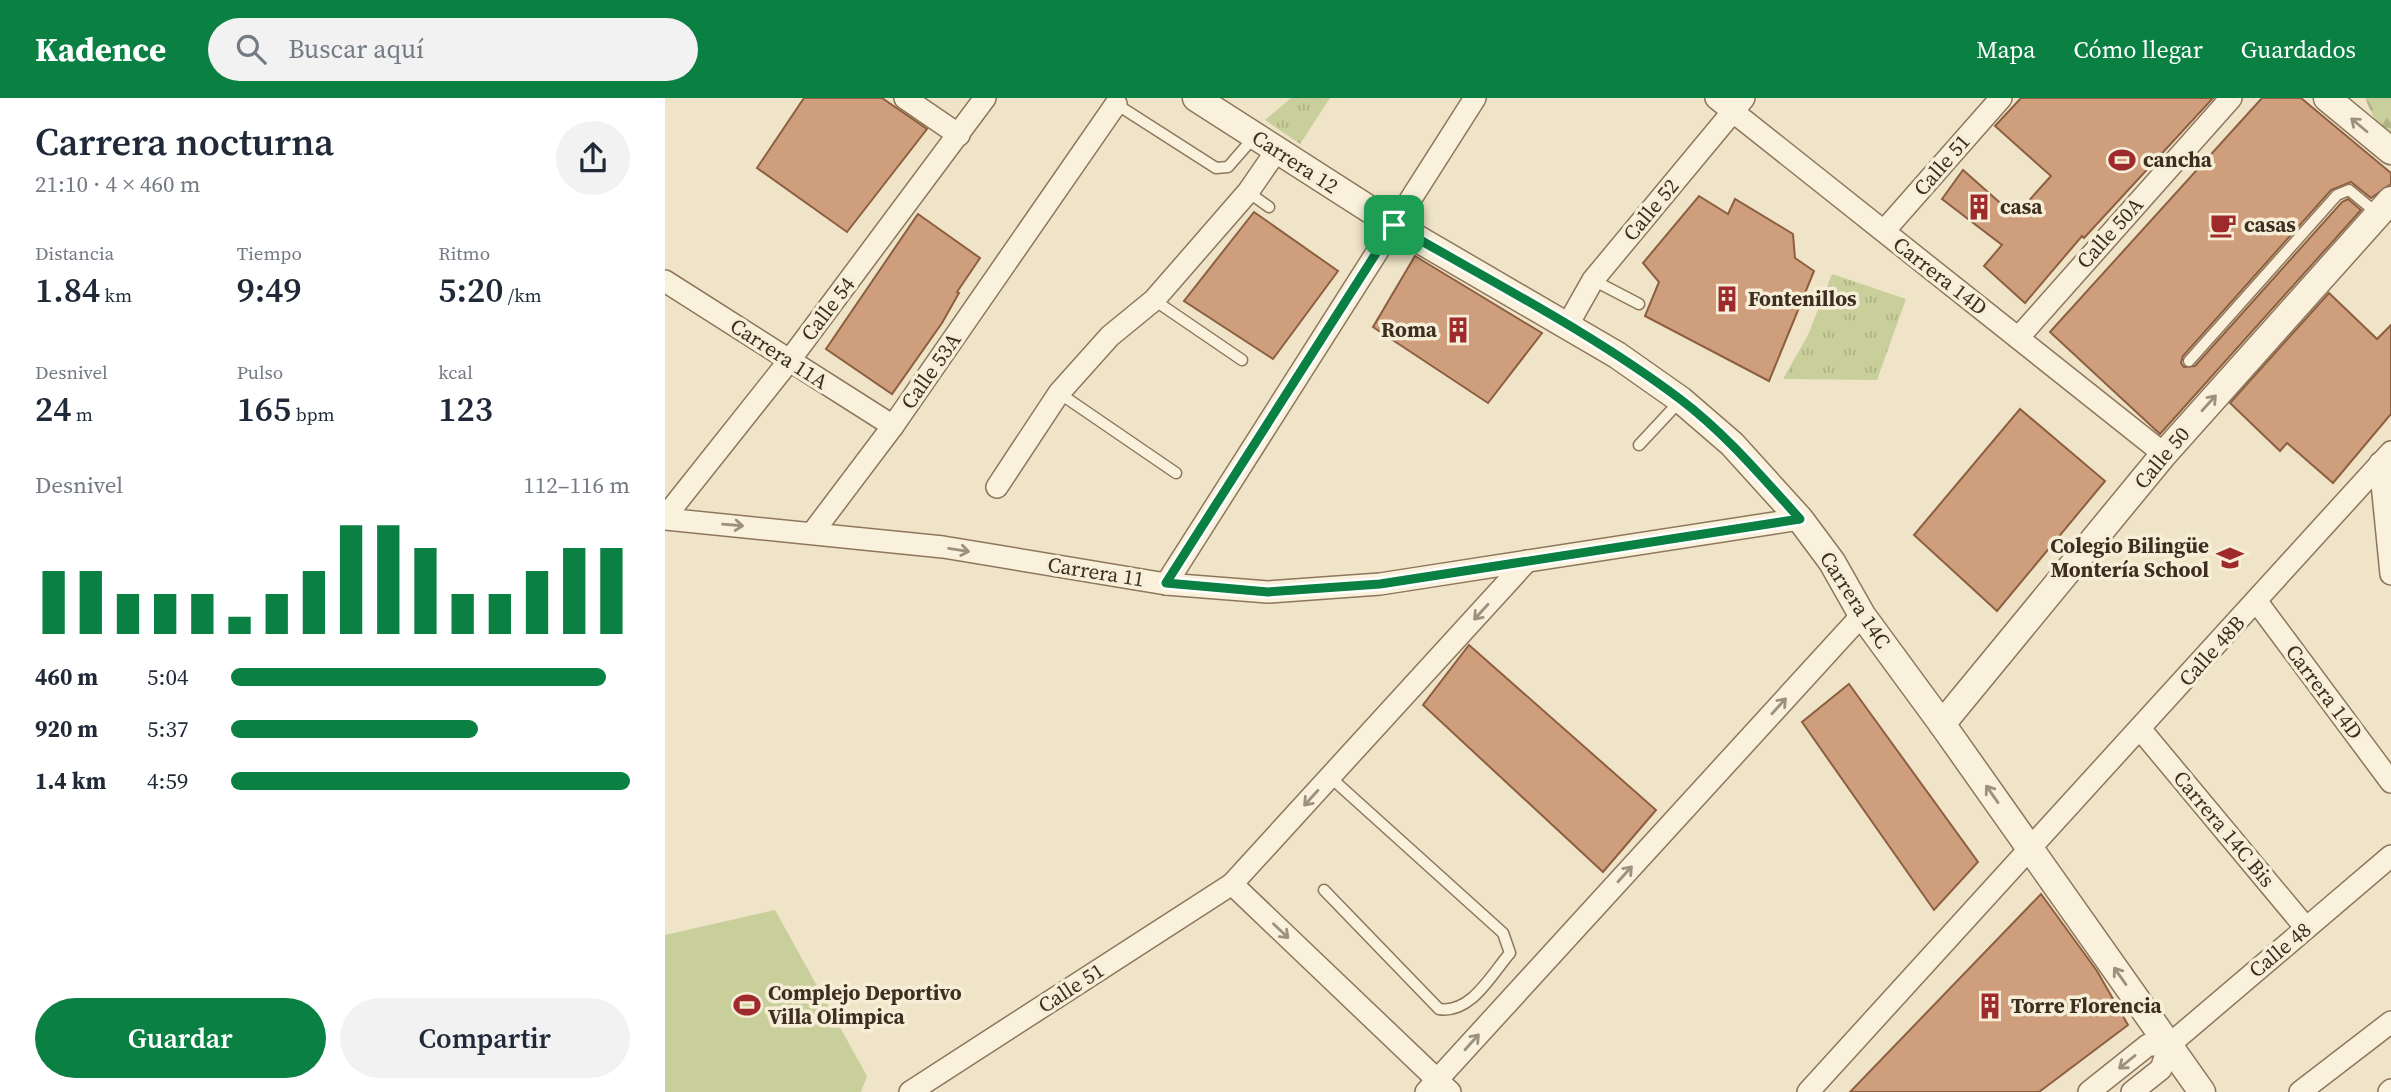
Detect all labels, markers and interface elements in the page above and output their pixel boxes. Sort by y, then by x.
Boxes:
search box [208,18,698,81]
text: Kadence [35,27,166,72]
icon: search [232,30,270,68]
text: Buscar aquí [288,31,424,67]
text: Mapa [1976,33,2035,66]
text: Cómo llegar [2073,33,2203,66]
text: Guardados [2241,33,2356,66]
text: Carrera nocturna [35,116,334,168]
one-way arrow [2351,117,2369,133]
button: share [556,121,630,195]
street label: Carrera 12 [1247,123,1344,200]
street label: Calle 51 [1907,128,1977,202]
sports icon: cancha [2107,145,2137,175]
place label: cancha [2143,145,2213,174]
text: 21:10 · 4 × 460 m [35,168,201,200]
street label: Calle 52 [1616,172,1685,247]
street label: Calle 50A [2070,191,2150,275]
building icon: casa [1964,192,1994,222]
place label: casa [2000,192,2043,221]
pin [1364,195,1424,255]
icon: arrive [1375,206,1413,244]
cafe icon: casas [2208,210,2238,240]
place label: casas [2244,210,2296,239]
street label: Carrera 14D [1887,230,1993,322]
text: Distancia [35,240,114,266]
text: Tiempo [237,240,302,266]
text: Ritmo [438,240,490,266]
text: 1.84 [35,266,100,314]
text: 9:49 [237,266,302,314]
text: 5:20 [438,266,503,314]
street label: Calle 54 [794,270,861,347]
text: km [100,282,132,308]
text: /km [503,282,542,308]
building icon: Fontenillos [1712,284,1742,314]
place label: Fontenillos [1748,284,1857,313]
street label: Carrera 11A [725,311,834,396]
place label: Roma [1381,315,1438,344]
building icon: Roma [1443,315,1473,345]
street label: Calle 53A [894,327,967,415]
text: Desnivel [35,359,108,385]
text: Pulso [237,359,283,385]
text: kcal [438,359,473,385]
text: 24 [35,385,71,433]
text: 165 [237,385,291,433]
text: 123 [438,385,493,433]
one-way arrow [2201,395,2218,412]
text: m [71,401,93,427]
text: bpm [291,401,335,427]
street label: Calle 50 [2127,420,2196,495]
text: Desnivel [35,469,123,501]
text: 112–116 m [523,469,630,501]
one-way arrow [721,519,744,532]
place label: Colegio Bilingüe Montería School [2050,531,2209,584]
one-way arrow [947,543,970,556]
school or university icon: Colegio Bilingüe Montería School [2215,543,2245,573]
street label: Carrera 14C [1813,545,1898,654]
street label: Carrera 11 [1046,550,1146,593]
one-way arrow [1472,603,1489,620]
street label: Calle 48B [2172,609,2251,692]
street label: Carrera 14D [2279,638,2370,745]
text: 460 m [35,661,98,693]
text: 5:04 [147,661,188,693]
one-way arrow [1770,698,1787,715]
text: 920 m [35,713,98,745]
text: 5:37 [147,713,188,745]
street label: Carrera 14C Bis [2167,764,2282,893]
text: 1.4 km [35,765,106,797]
text: 4:59 [147,765,188,797]
one-way arrow [1985,785,1999,804]
one-way arrow [1302,789,1319,806]
one-way arrow [1617,865,1633,883]
street label: Calle 48 [2242,915,2317,984]
one-way arrow [1272,923,1289,940]
street label: Calle 51 [1032,956,1109,1020]
one-way arrow [2113,967,2127,986]
place label: Complejo Deportivo Villa Olimpica [768,978,962,1031]
sports icon: Complejo Deportivo Villa Olimpica [732,990,762,1020]
building icon: Torre Florencia [1975,991,2005,1021]
place label: Torre Florencia [2011,991,2163,1020]
button: Guardar [35,998,326,1078]
button: Compartir [340,998,630,1078]
one-way arrow [1463,1034,1480,1051]
one-way arrow [2118,1054,2136,1070]

